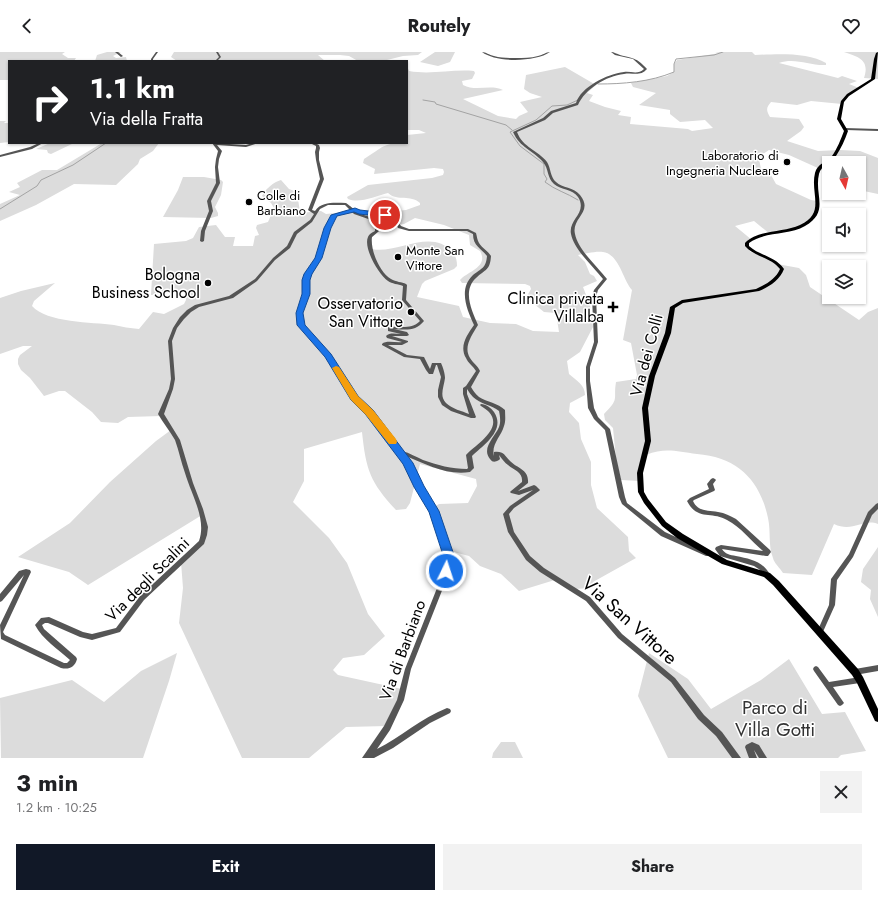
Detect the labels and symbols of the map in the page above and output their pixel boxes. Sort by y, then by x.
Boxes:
place label: Laboratorio di Ingegneria Nucleare [666,146,779,180]
north arrow [822,156,866,200]
marker: Laboratorio di Ingegneria Nucleare [782,157,792,167]
place label: Colle di Barbiano [257,186,306,220]
marker: Colle di Barbiano [244,197,254,207]
pin [368,198,402,232]
place label: Monte San Vittore [406,241,464,275]
marker: Monte San Vittore [393,252,403,262]
place label: Bologna Business School [92,263,200,304]
marker: Bologna Business School [203,278,213,288]
place label: Clinica privata Villalba [507,287,604,328]
place label: Osservatorio San Vittore [318,292,403,333]
marker: Clinica privata Villalba [607,301,619,313]
marker: Osservatorio San Vittore [406,307,416,317]
street label: Via dei Colli [624,311,669,399]
street label: Via degli Scalini [100,532,195,627]
position arrow [425,550,467,592]
street label: Via San Vittore [576,570,684,671]
street label: Via di Barbiano [374,596,431,704]
park label: Parco di Villa Gotti [735,694,815,743]

